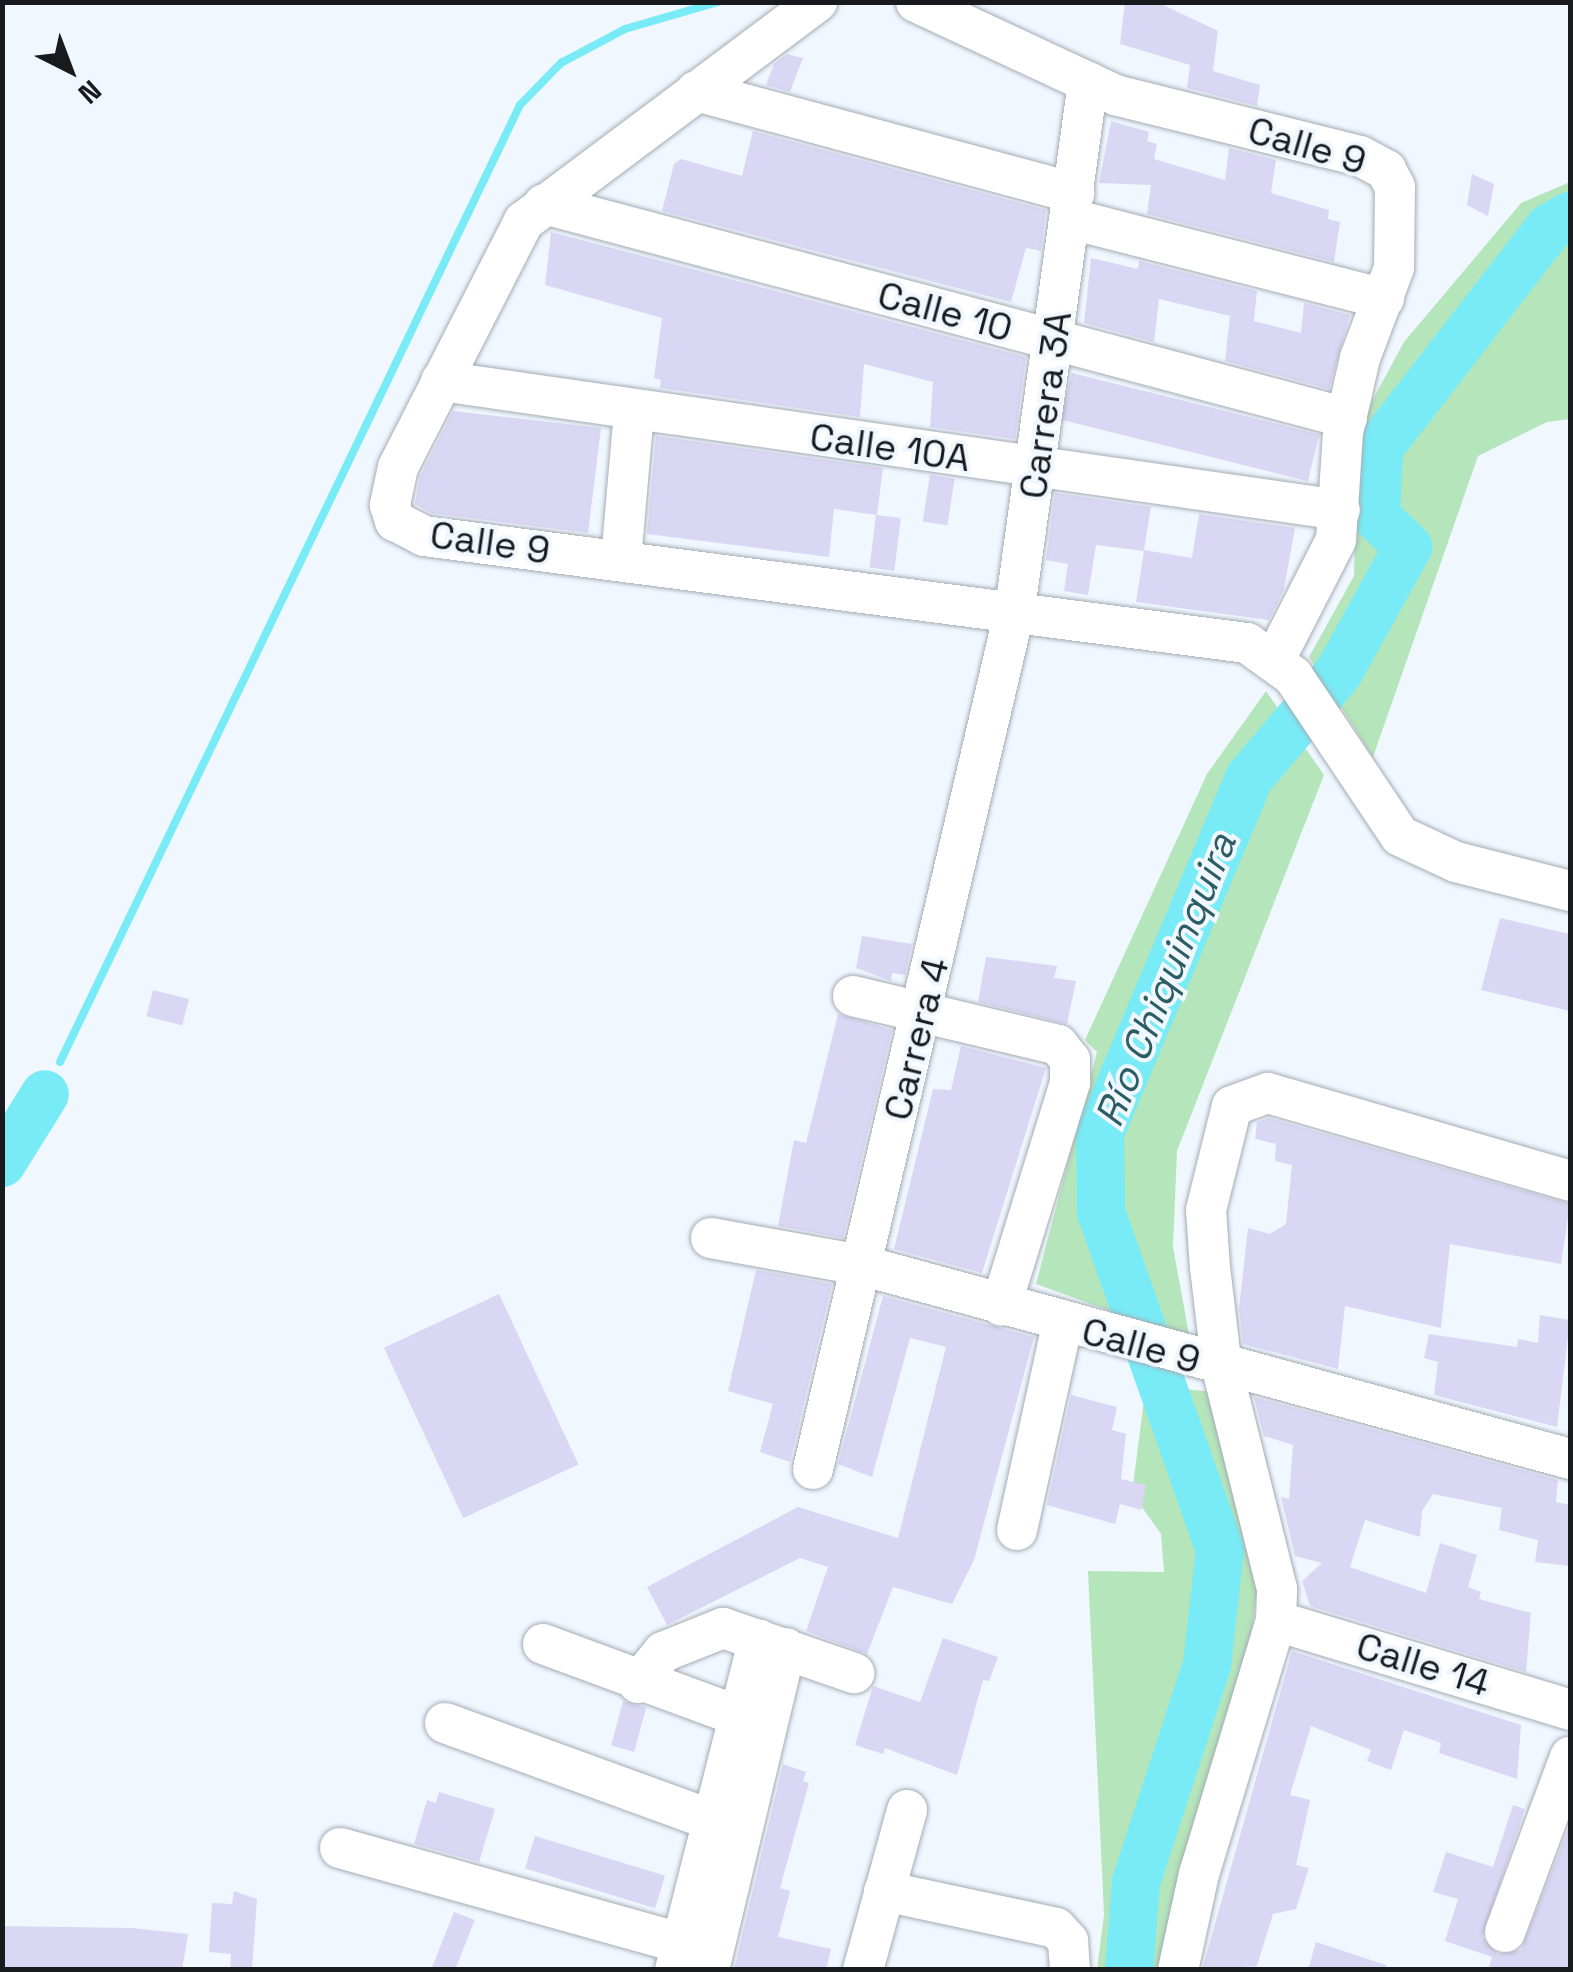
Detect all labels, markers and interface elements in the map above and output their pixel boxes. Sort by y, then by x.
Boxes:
north arrow [20,20,120,120]
text: N [71,73,109,112]
street label: Calle 9 [1243,107,1371,185]
street label: Calle 10 [873,272,1017,352]
street label: Carrera 3A [1010,308,1082,502]
street label: Calle 10A [807,414,973,482]
street label: Calle 9 [427,512,553,574]
water label: Río Chiquinquira [1085,826,1247,1134]
street label: Carrera 4 [875,953,959,1125]
street label: Calle 9 [1077,1308,1205,1384]
street label: Calle 14 [1351,1623,1495,1707]

